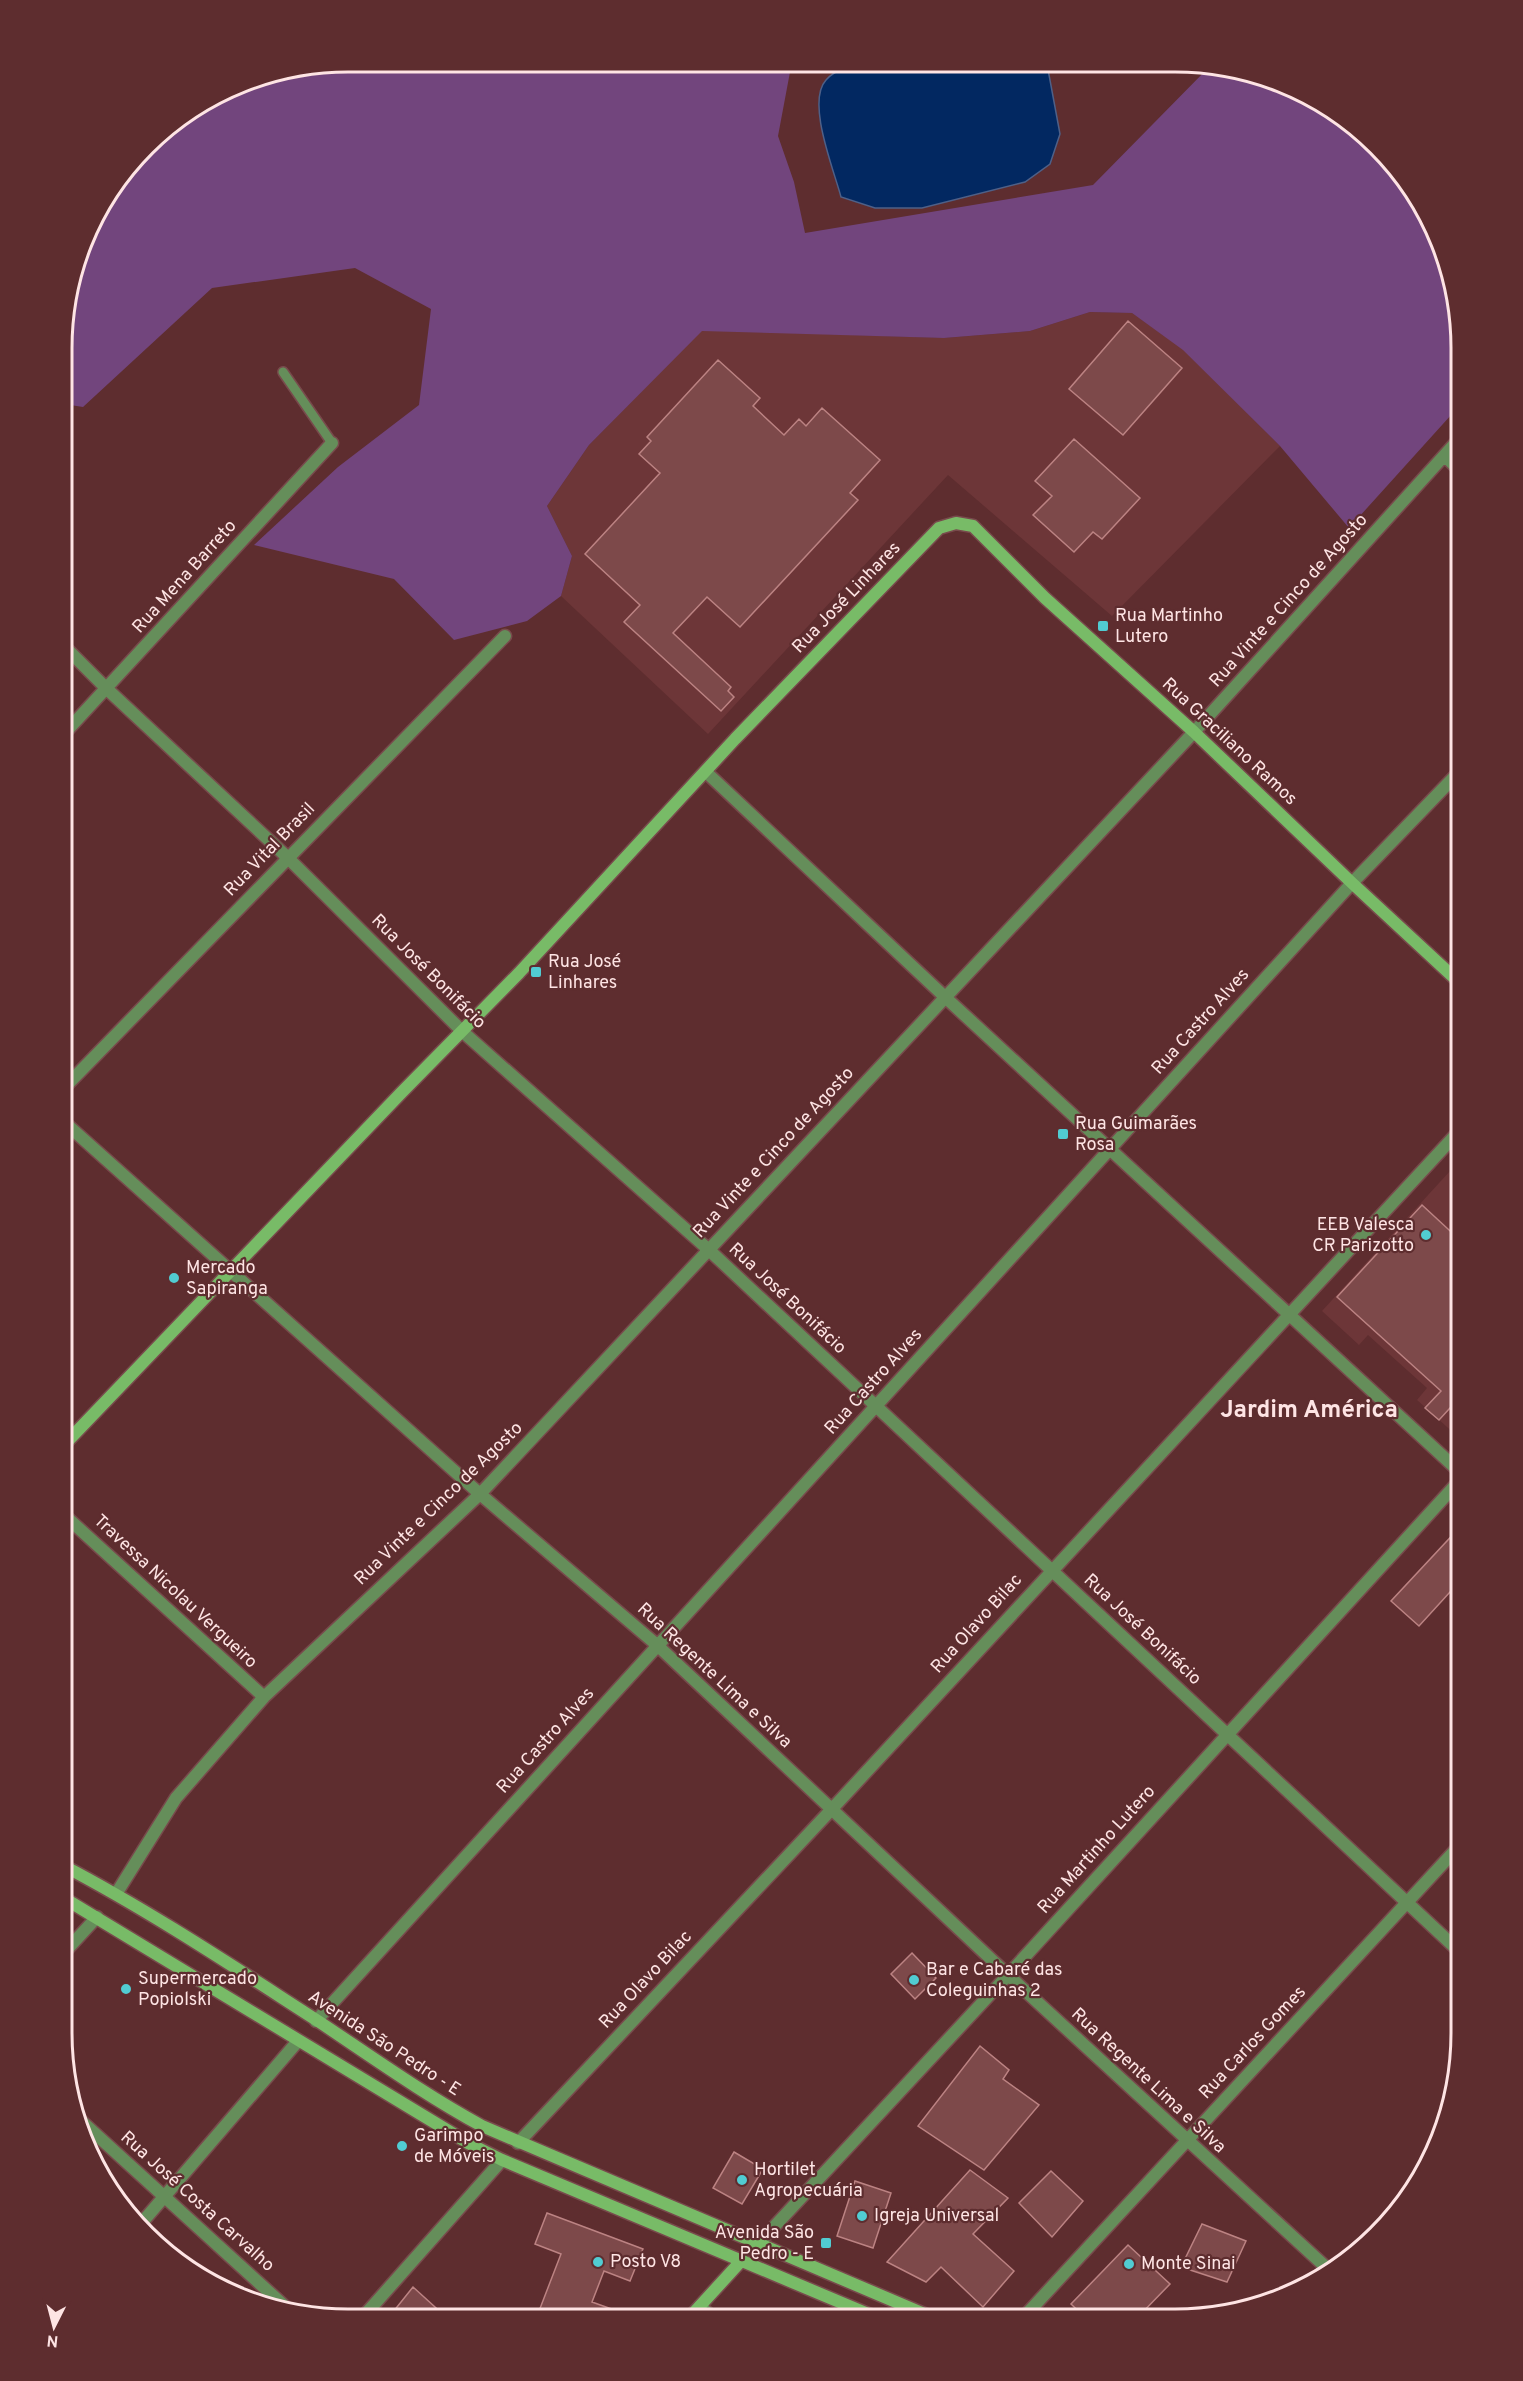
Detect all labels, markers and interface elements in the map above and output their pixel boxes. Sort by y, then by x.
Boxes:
street label: Rua Vinte e Cinco de Agosto [1205,509,1373,693]
street label: Rua Mena Barreto [128,515,242,639]
street label: Rua José Linhares [788,537,906,659]
place label: Rua Martinho Lutero [1115,605,1223,649]
marker: Rua Martinho Lutero [1096,619,1110,633]
street label: Rua Graciliano Ramos [1156,673,1302,811]
street label: Rua Vital Brasil [219,798,321,902]
street label: Rua José Bonifácio [366,910,490,1034]
place label: Rua José Linhares [548,951,621,995]
street label: Rua Castro Alves [1147,964,1255,1080]
marker: Rua José Linhares [529,965,543,979]
street label: Rua Vinte e Cinco de Agosto [689,1063,859,1243]
place label: Rua Guimarães Rosa [1075,1113,1197,1157]
marker: Rua Guimarães Rosa [1056,1127,1070,1141]
place label: EEB Valesca CR Parizotto [1312,1214,1414,1258]
marker: EEB Valesca CR Parizotto [1419,1228,1433,1242]
street label: Rua José Bonifácio [723,1238,851,1360]
place label: Mercado Sapiranga [186,1257,268,1301]
marker: Mercado Sapiranga [167,1271,181,1285]
street label: Rua Castro Alves [820,1324,928,1440]
district label: Jardim América [1220,1396,1398,1426]
street label: Rua Vinte e Cinco de Agosto [350,1417,528,1591]
street label: Travessa Nicolau Vergueiro [88,1510,262,1674]
street label: Rua Olavo Bilac [926,1569,1028,1679]
street label: Rua José Bonifácio [1078,1569,1206,1691]
street label: Rua Regente Lima e Silva [632,1598,796,1754]
street label: Rua Castro Alves [492,1683,600,1799]
street label: Rua Martinho Lutero [1033,1781,1161,1919]
street label: Rua Olavo Bilac [595,1926,697,2034]
place label: Bar e Cabaré das Coleguinhas 2 [926,1959,1063,2003]
place label: Supermercado Popiolski [138,1968,257,2012]
marker: Bar e Cabaré das Coleguinhas 2 [907,1973,921,1987]
street label: Rua Carlos Gomes [1194,1981,1312,2105]
marker: Supermercado Popiolski [119,1982,133,1996]
street label: Avenida São Pedro - E [303,1986,465,2102]
street label: Rua Regente Lima e Silva [1066,2003,1230,2159]
place label: Garimpo de Móveis [414,2125,494,2169]
street label: Rua José Costa Carvalho [115,2127,279,2277]
marker: Garimpo de Móveis [395,2139,409,2153]
place label: Hortilet Agropecuária [754,2159,863,2203]
marker: Hortilet Agropecuária [735,2173,749,2187]
place label: Igreja Universal [874,2205,999,2228]
marker: Igreja Universal [855,2209,869,2223]
place label: Avenida São Pedro - E [715,2222,814,2266]
marker: Avenida São Pedro - E [819,2236,833,2250]
place label: Posto V8 [610,2251,681,2274]
place label: Monte Sinai [1141,2253,1235,2276]
marker: Posto V8 [591,2255,605,2269]
marker: Monte Sinai [1122,2257,1136,2271]
north arrow [24,2297,84,2357]
text: N [46,2329,59,2350]

